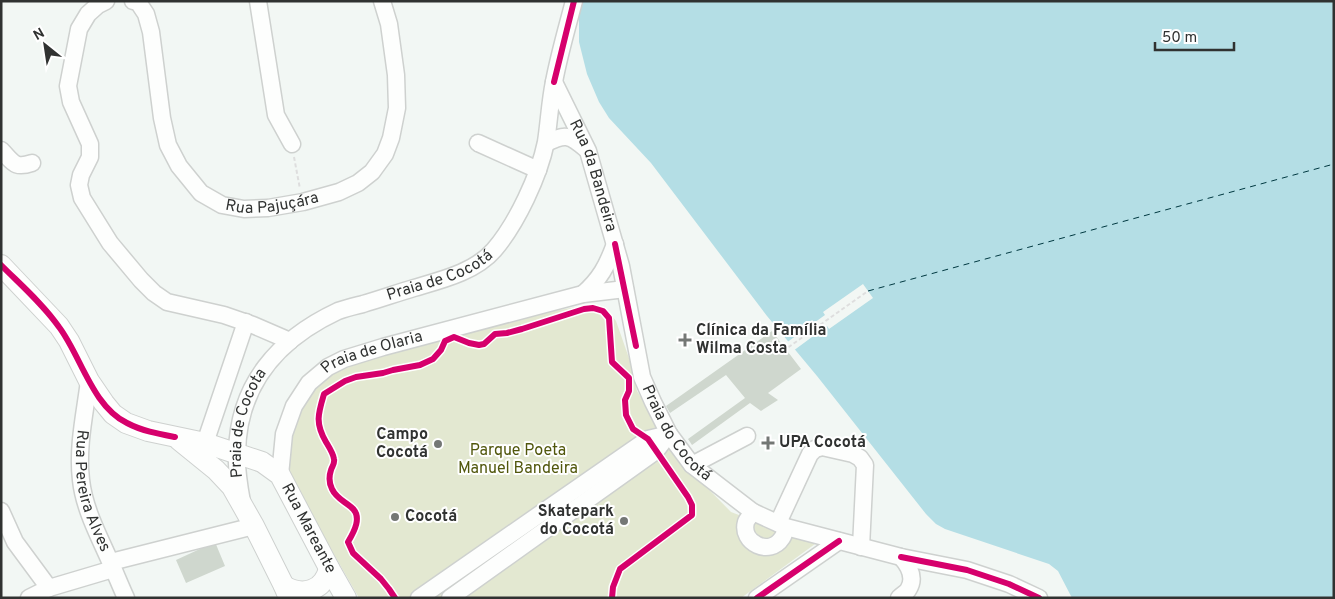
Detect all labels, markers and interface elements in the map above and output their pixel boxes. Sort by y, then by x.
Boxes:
north arrow [20,20,70,70]
scale bar [1155,20,1234,52]
text: N [31,25,48,45]
text: 50 m [1162,29,1197,48]
street label: Rua da Bandeira [564,116,621,234]
street label: Rua Pajuçára [224,188,321,219]
street label: Praia de Cocotá [384,246,498,306]
place label: Clínica da Família Wilma Costa [696,321,827,359]
street label: Praia de Olaria [317,327,425,378]
marker: Clínica da Família Wilma Costa [678,333,692,347]
street label: Praia de Cocota [227,365,271,479]
street label: Praia do Cocotá [637,382,715,486]
place label: Campo Cocotá [376,425,428,463]
street label: Rua Pereira Alves [70,429,115,555]
place label: UPA Cocotá [779,433,866,453]
marker: UPA Cocotá [761,436,775,450]
marker: Campo Cocotá [432,438,444,450]
park label: Parque Poeta Manuel Bandeira [458,441,578,479]
street label: Rua Mareante [276,480,340,577]
place label: Skatepark do Cocotá [538,502,614,540]
place label: Cocotá [405,507,457,527]
marker: Cocotá [389,511,401,523]
marker: Skatepark do Cocotá [618,515,630,527]

